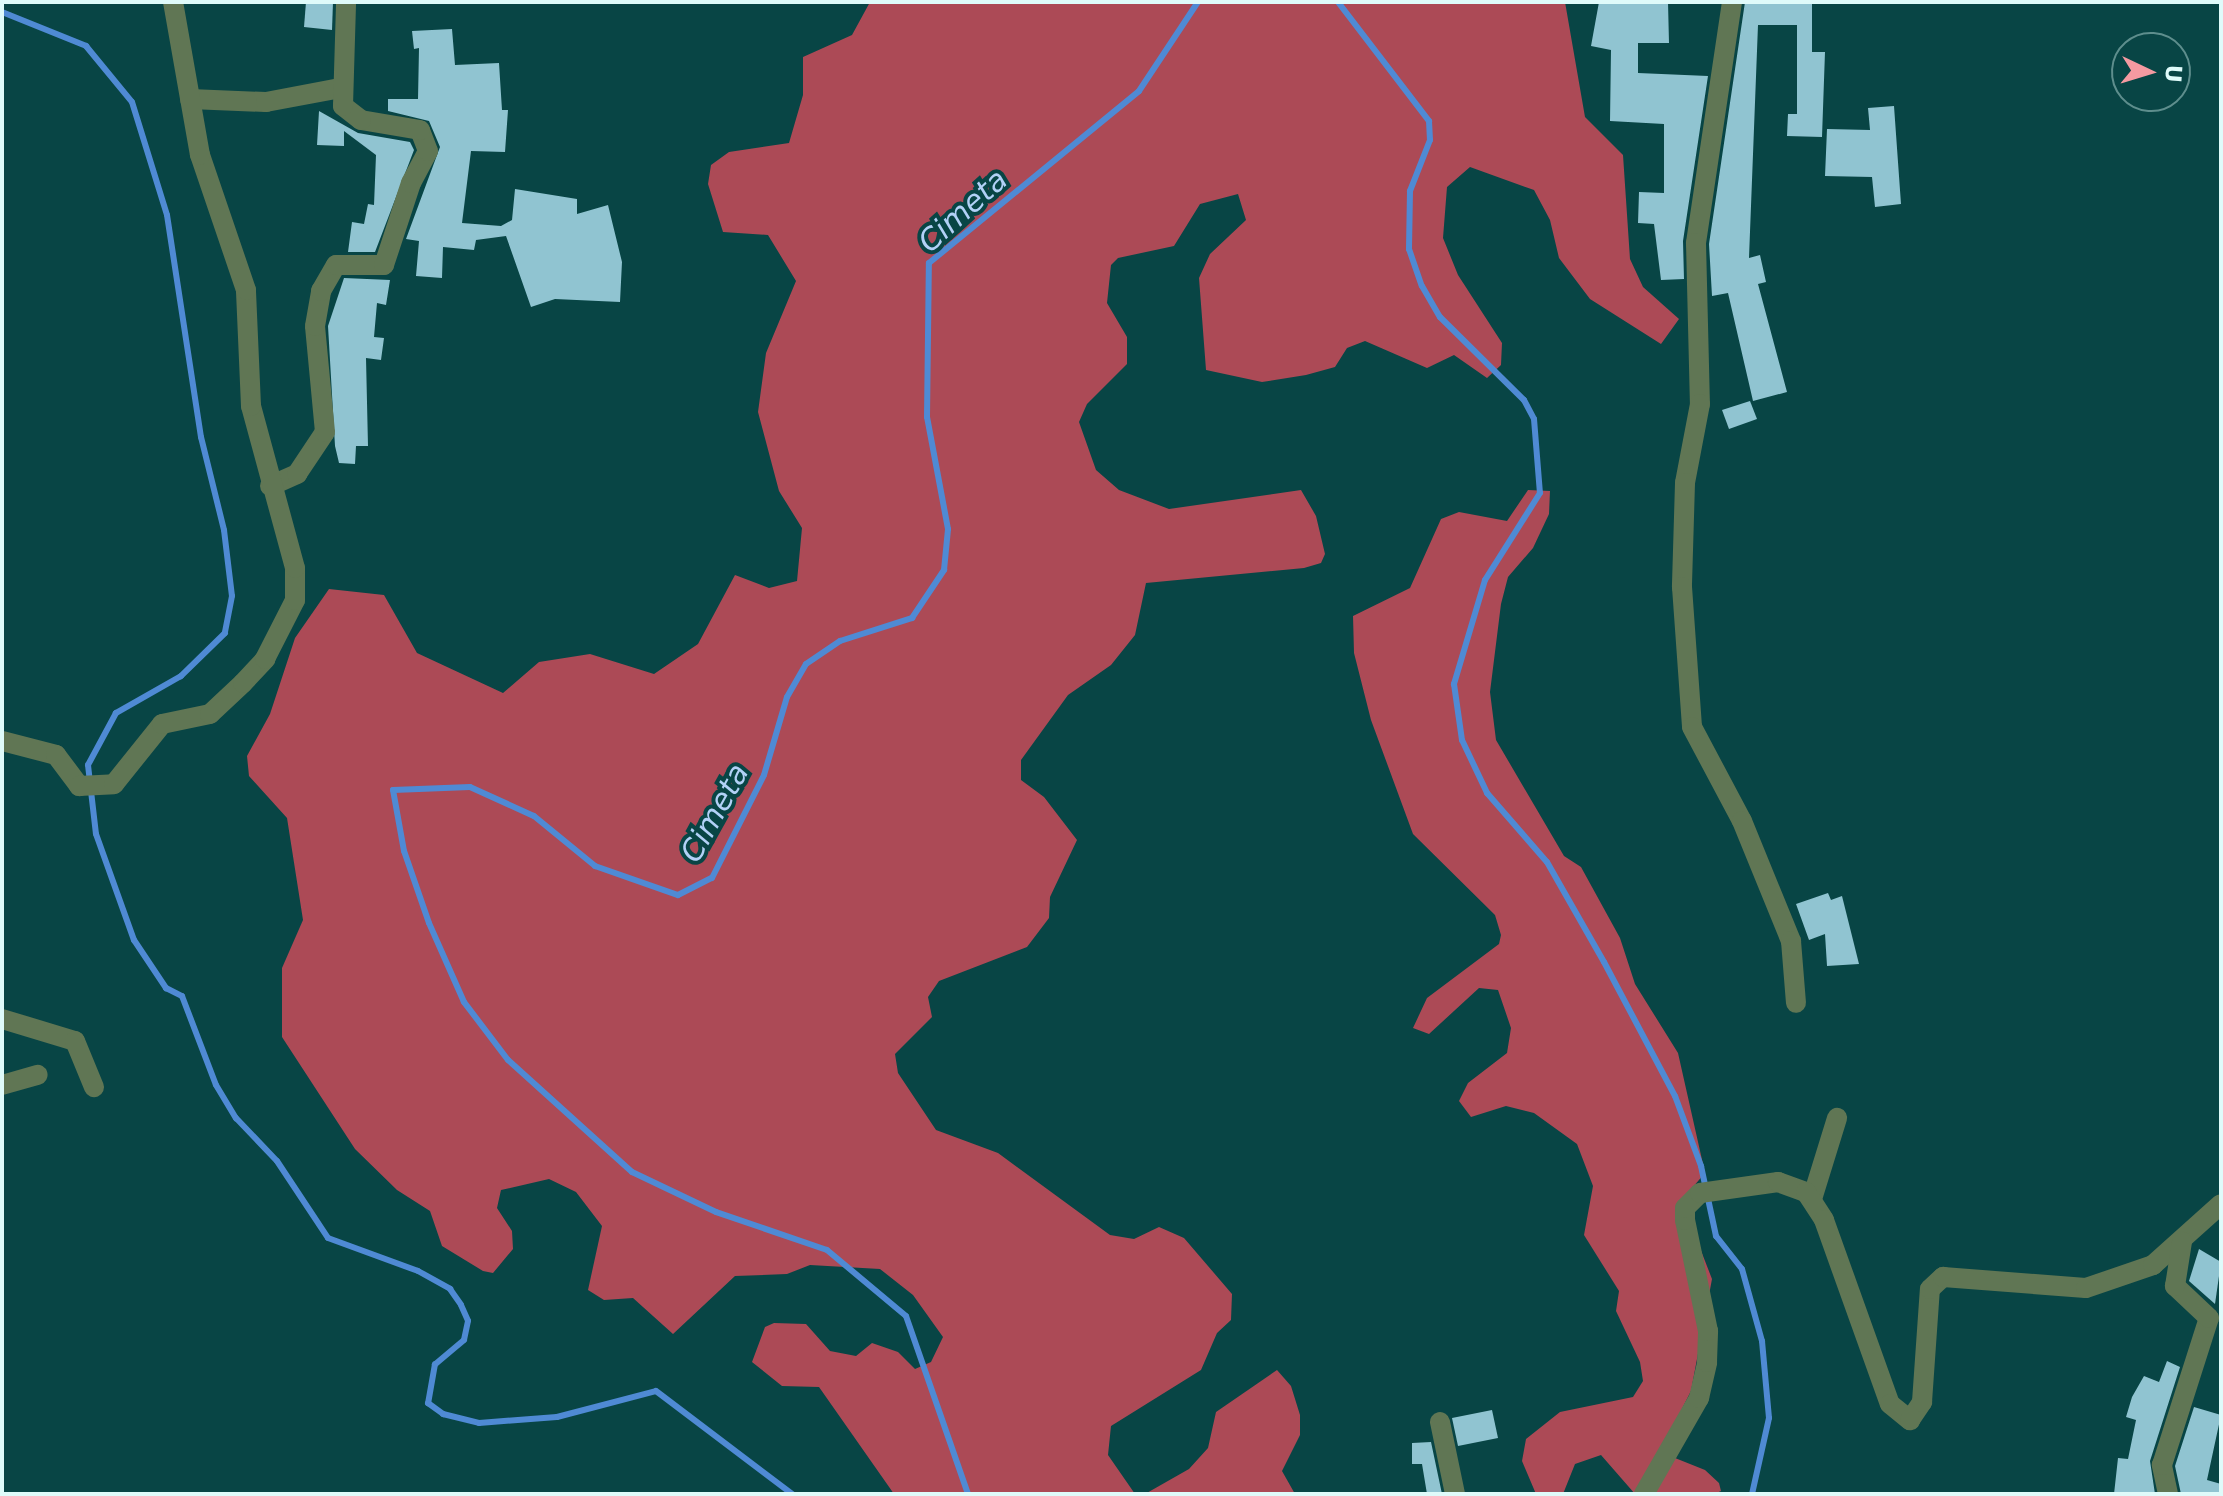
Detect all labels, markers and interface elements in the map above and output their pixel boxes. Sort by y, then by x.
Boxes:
north arrow [2111,32,2191,112]
text: U [2160,64,2187,83]
water label: Cimeta [911,162,1015,260]
water label: Cimeta [673,757,757,869]

